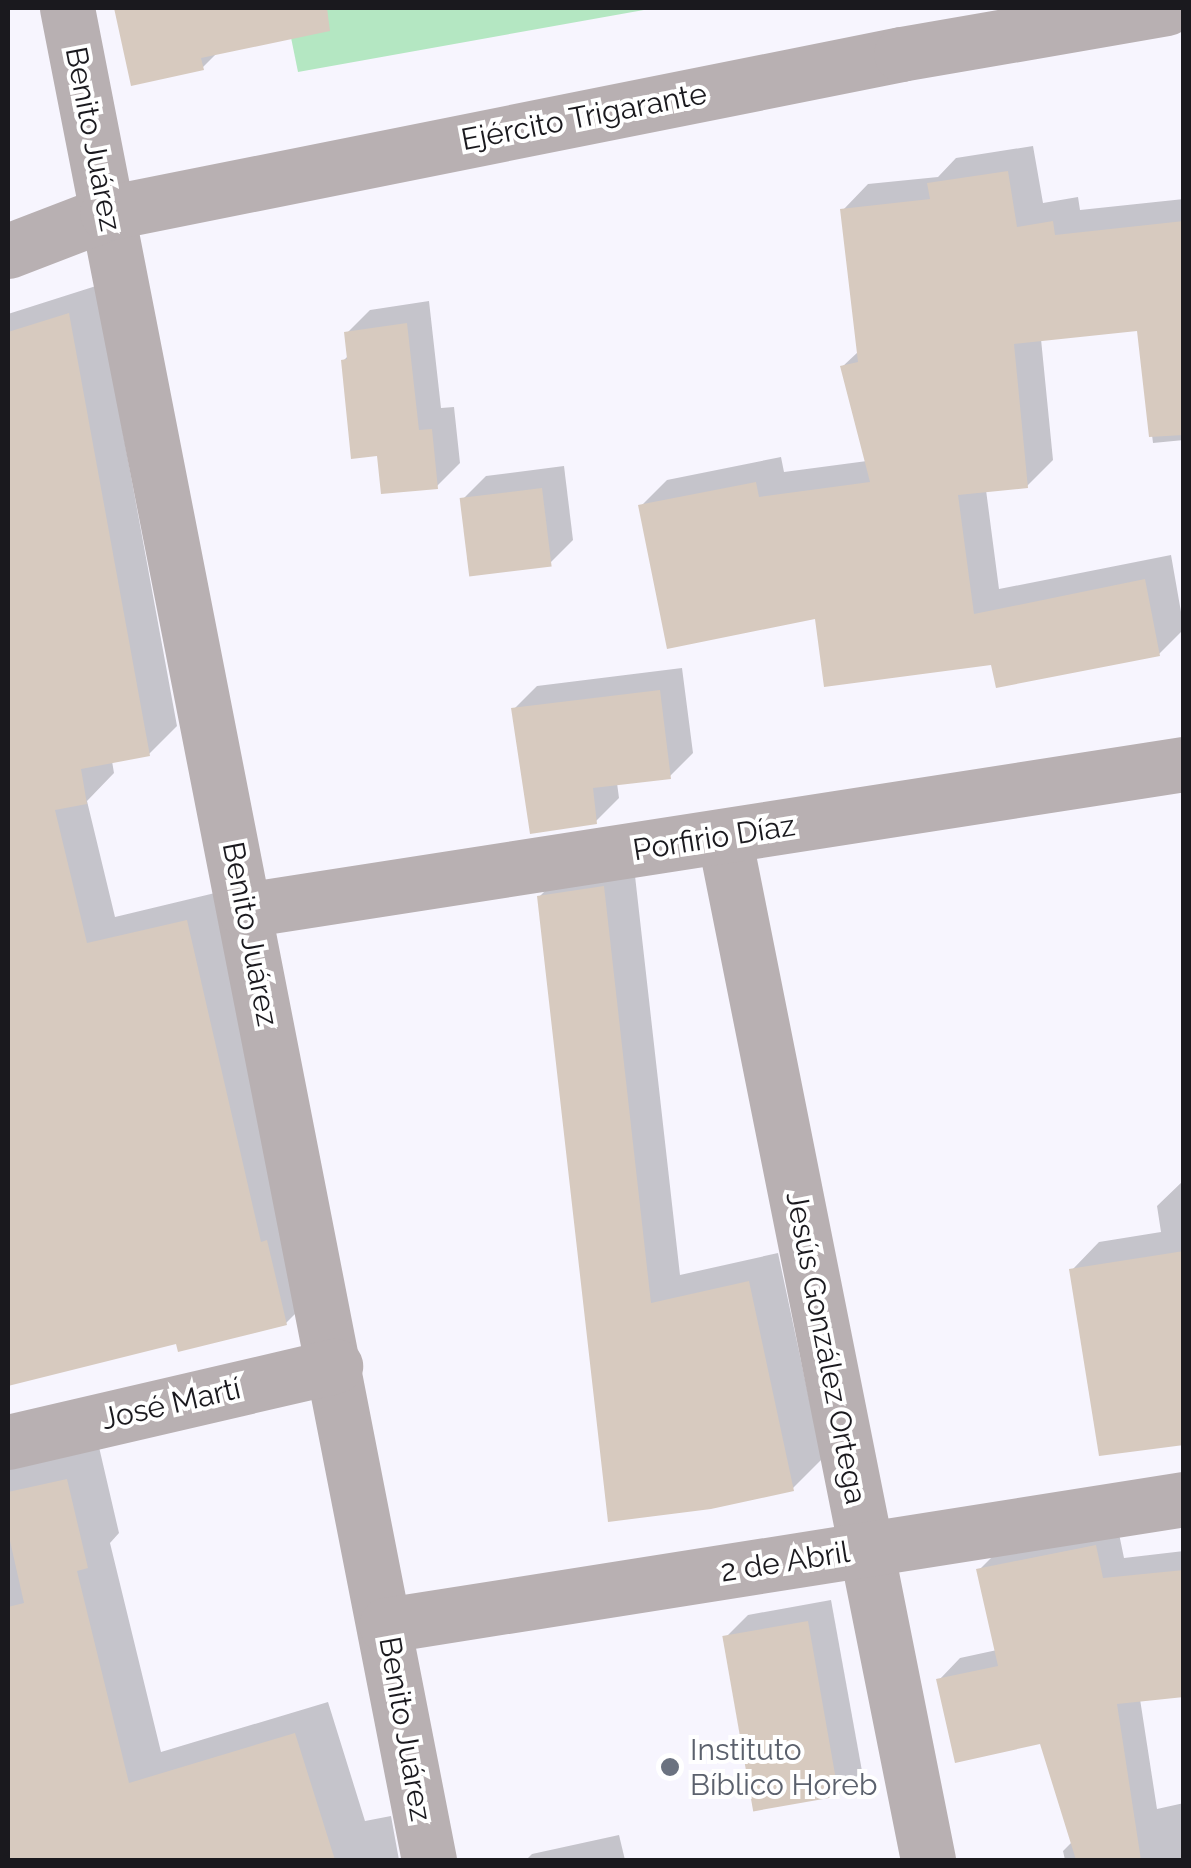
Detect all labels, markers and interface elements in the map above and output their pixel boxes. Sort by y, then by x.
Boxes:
street label: Benito Juárez [57,44,129,234]
street label: Ejército Trigarante [458,75,710,159]
street label: Porfirio Díaz [630,807,798,869]
street label: Benito Juárez [214,839,286,1029]
street label: Jesús González Ortega [778,1189,874,1507]
street label: José Martí [98,1371,244,1437]
street label: 2 de Abril [717,1534,853,1590]
street label: Benito Juárez [371,1634,439,1824]
place label: Instituto Bíblico Horeb [690,1732,877,1802]
marker: Instituto Bíblico Horeb [659,1756,681,1778]

